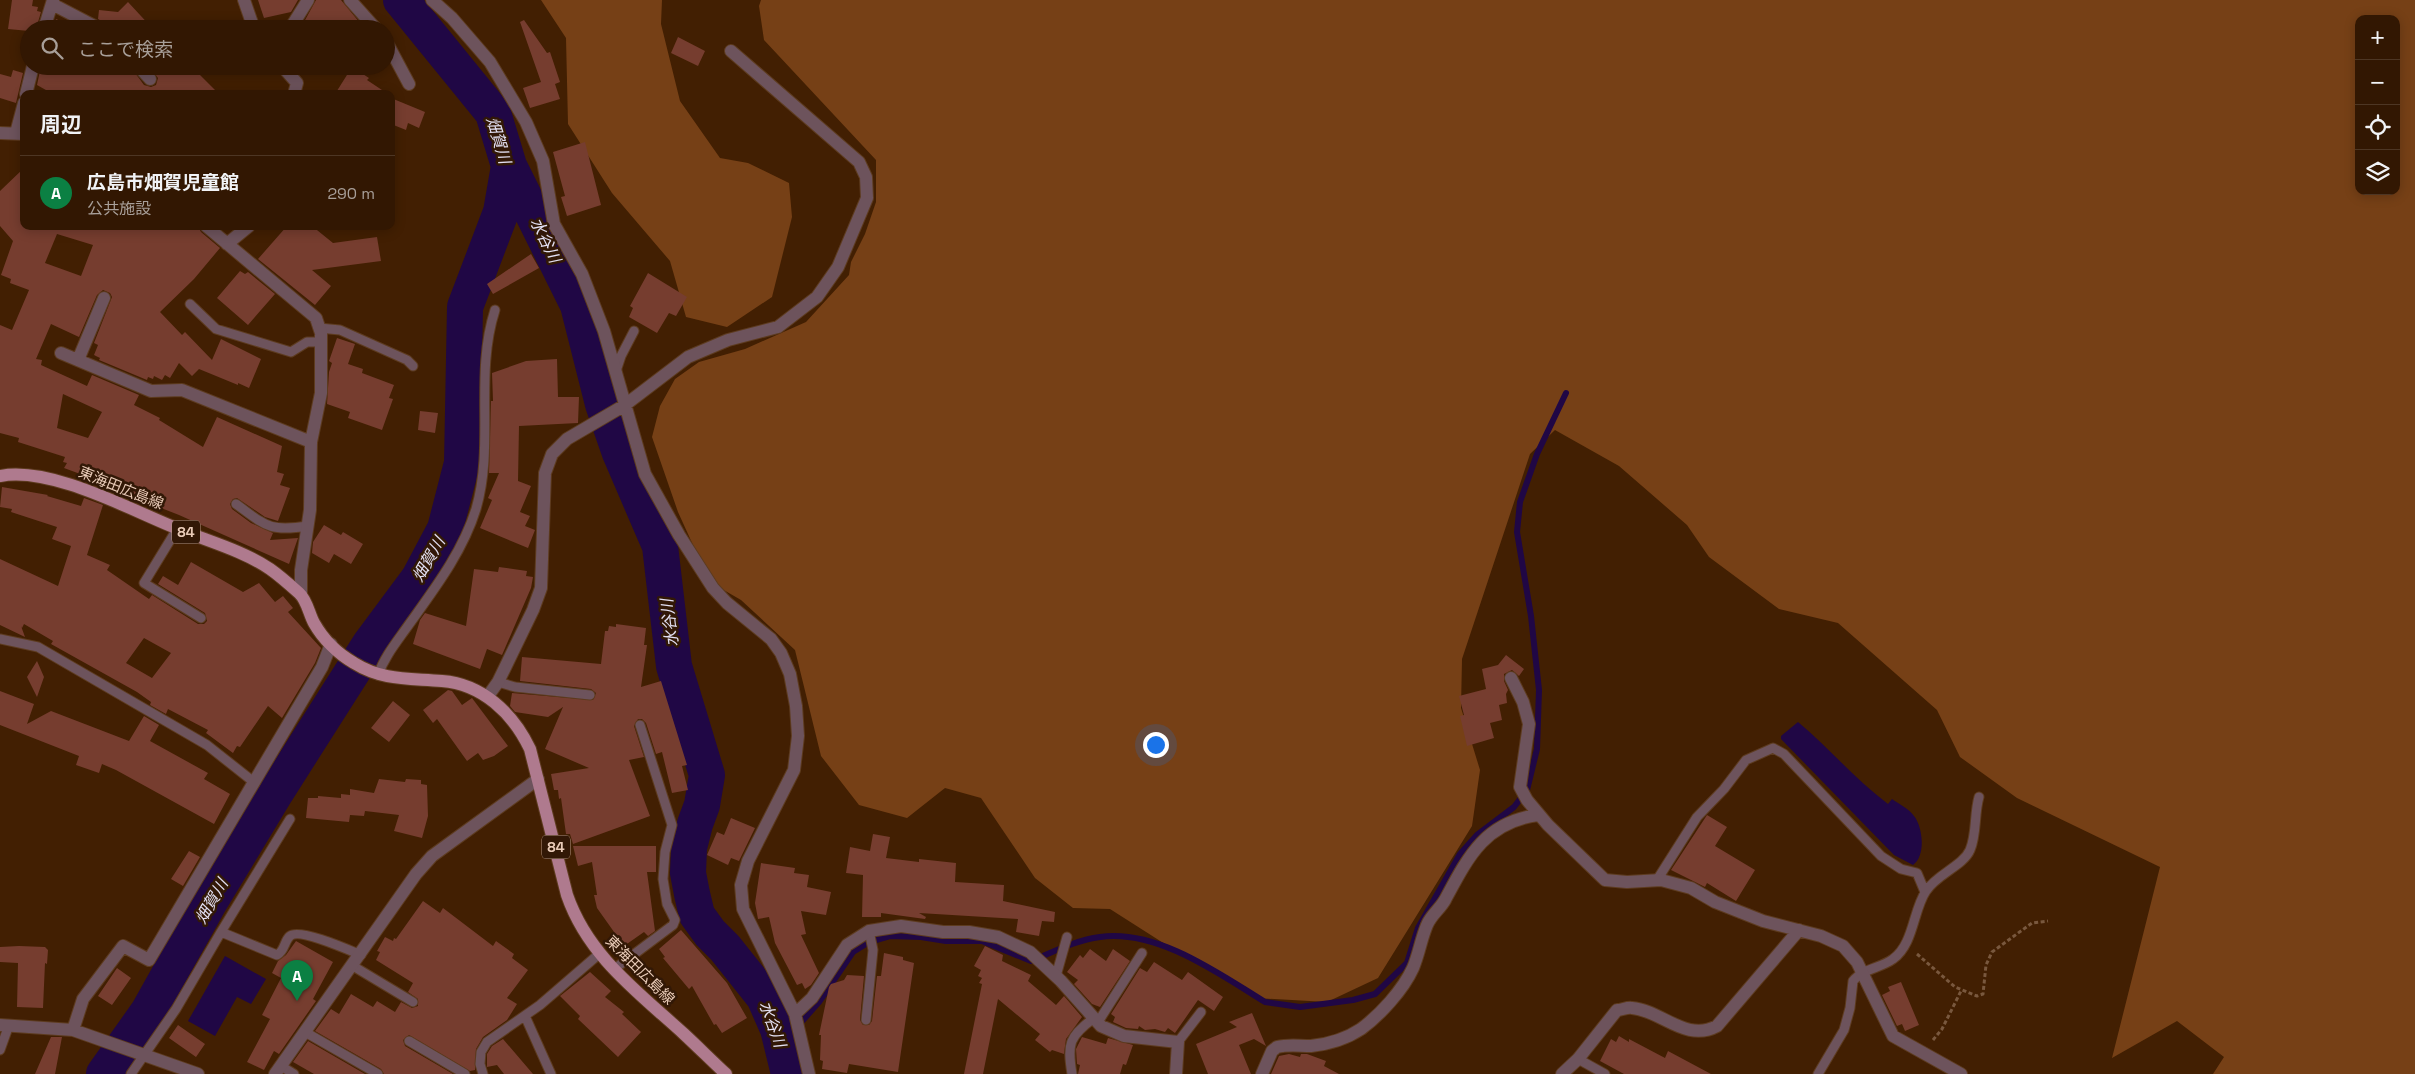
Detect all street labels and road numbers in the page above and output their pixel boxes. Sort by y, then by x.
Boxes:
street label: 東海田広島線 [76,462,166,513]
road number: 84 [172,520,200,544]
road number: 84 [542,836,570,859]
street label: 東海田広島線 [602,931,679,1008]

